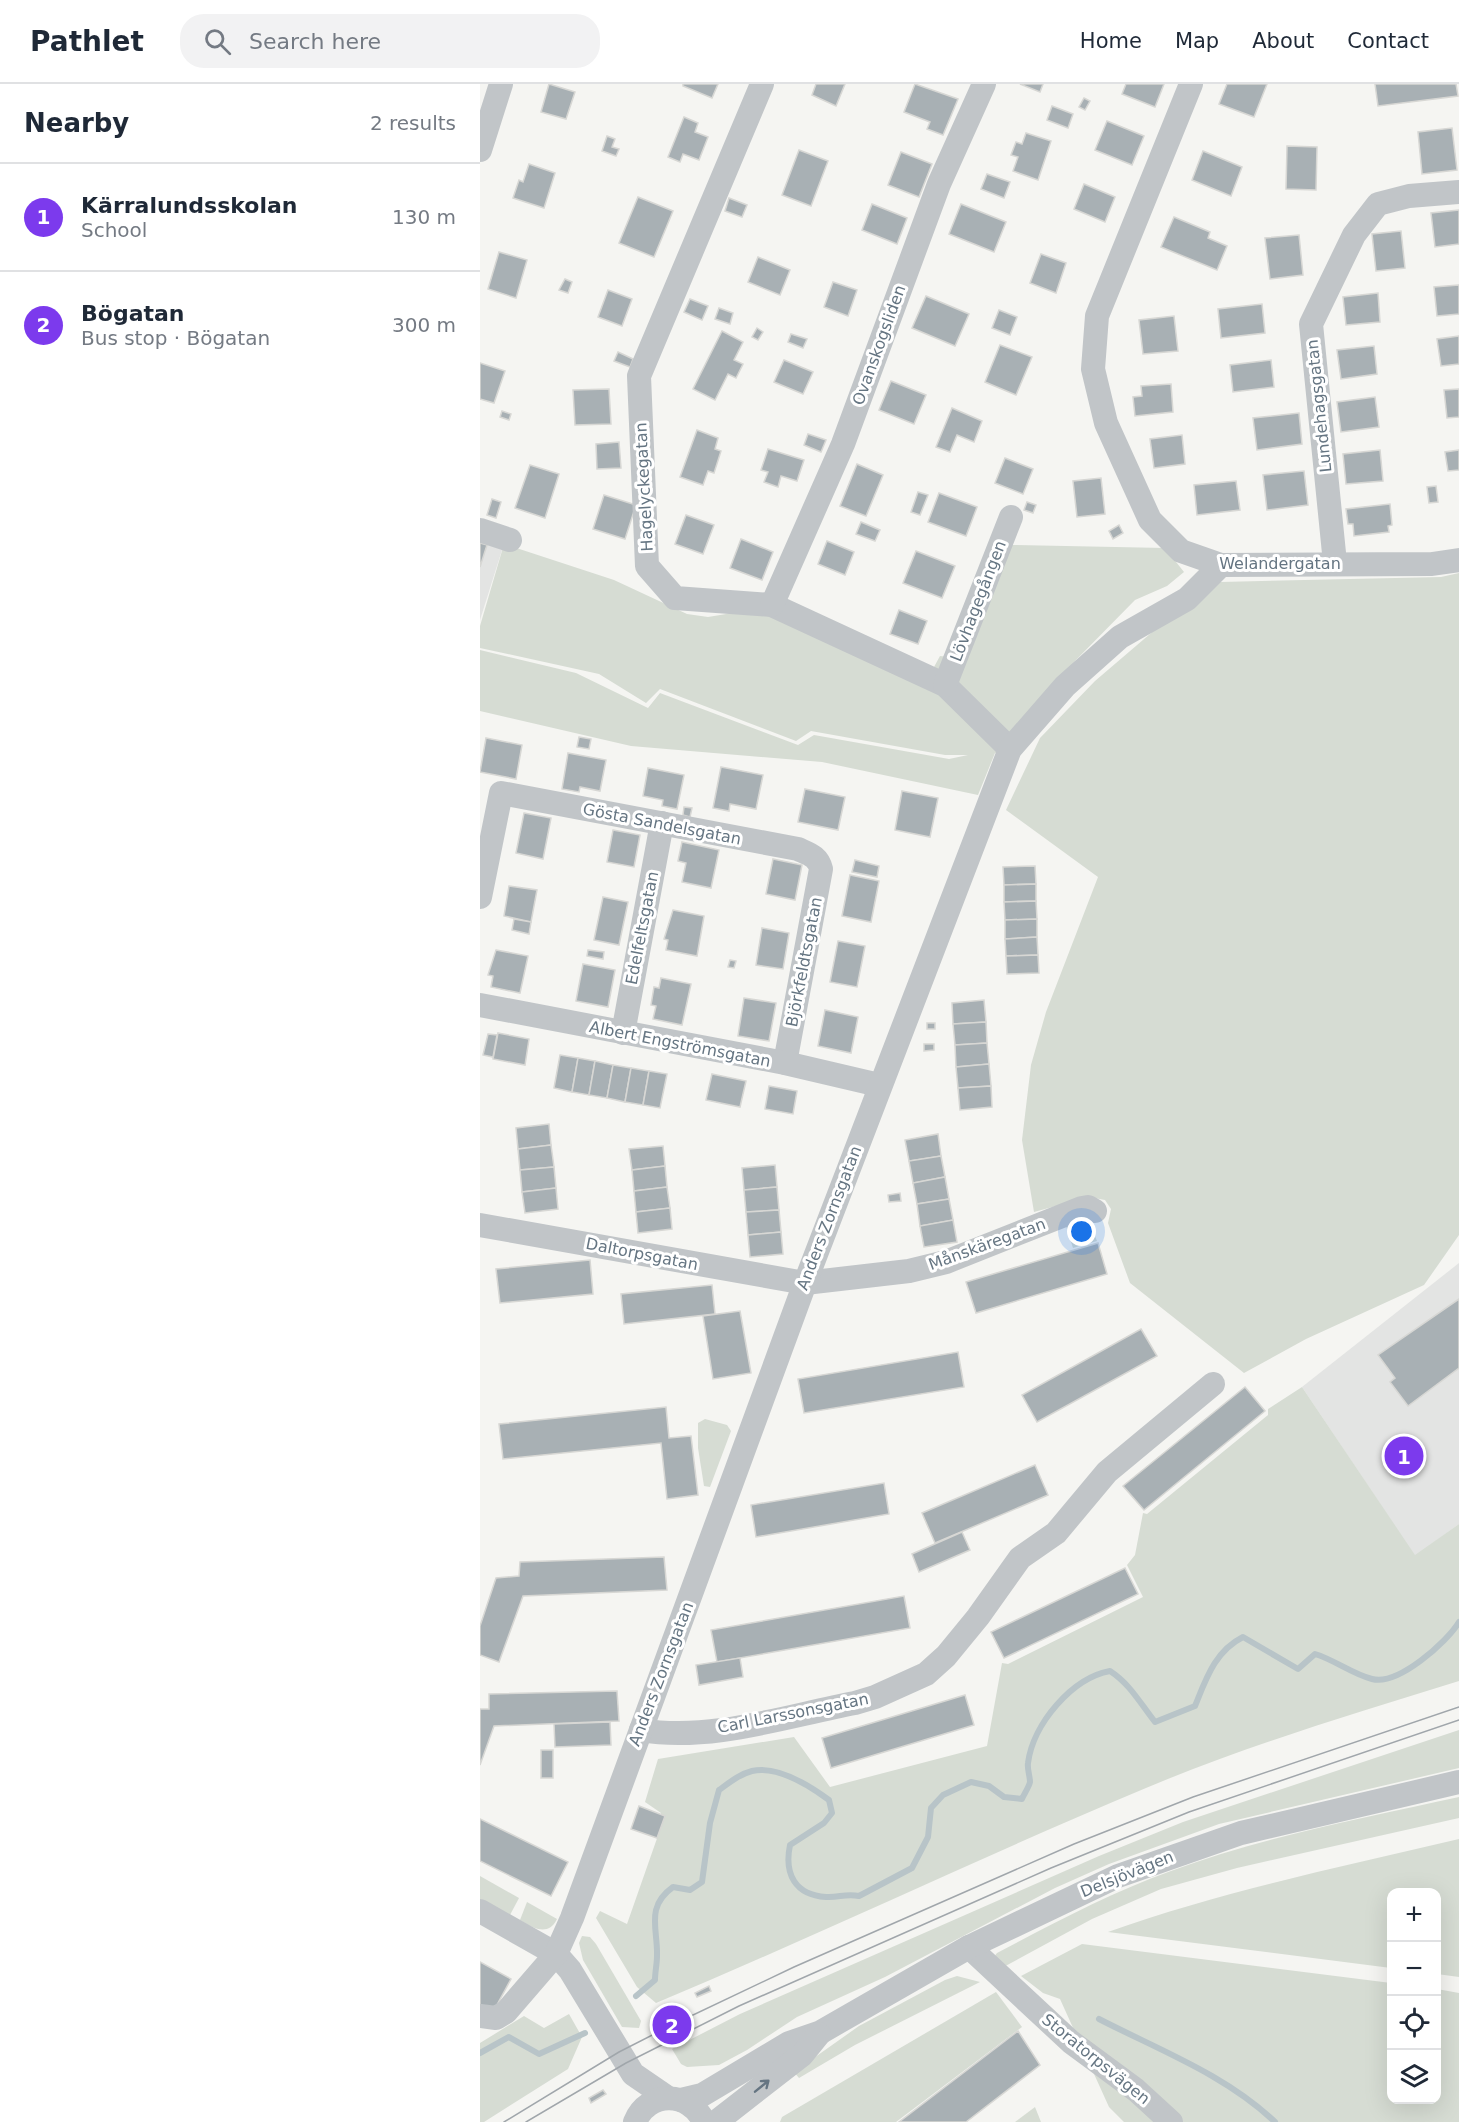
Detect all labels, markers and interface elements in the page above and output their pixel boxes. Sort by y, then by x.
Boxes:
search box [180,14,600,68]
text: Pathlet [30,25,144,58]
icon: search [201,25,234,58]
text: Search here [249,29,381,54]
text: Home [1080,29,1142,53]
text: Map [1175,29,1219,53]
text: About [1252,29,1314,53]
text: Contact [1347,29,1429,53]
text: Nearby [24,108,129,138]
text: 2 results [370,111,456,135]
text: Kärralundsskolan [81,193,297,218]
text: 1 [37,205,50,229]
text: 130 m [392,205,456,229]
text: School [81,218,147,242]
street label: Ovanskogsliden [848,282,910,408]
text: Bögatan [81,301,185,326]
text: 2 [37,313,50,337]
text: 300 m [392,313,456,337]
text: Bus stop · Bögatan [81,326,270,350]
street label: Lundehagsgatan [1303,339,1335,473]
street label: Hagelyckegatan [631,422,657,552]
street label: Lövhagegången [946,538,1010,664]
street label: Welandergatan [1219,554,1341,573]
street label: Gösta Sandelsgatan [581,799,743,849]
street label: Edelfeltsgatan [622,870,662,986]
street label: Björkfeldtsgatan [782,895,826,1029]
street label: Albert Engströmsgatan [588,1017,772,1071]
street label: Anders Zornsgatan [793,1143,865,1293]
street label: Månskäregatan [926,1214,1048,1274]
your location [1067,1217,1096,1246]
street label: Daltorpsgatan [584,1234,700,1274]
pin: 1 [1384,1434,1424,1478]
street label: Anders Zornsgatan [625,1599,697,1749]
street label: Carl Larssonsgatan [716,1689,870,1737]
street label: Delsjövägen [1078,1847,1176,1901]
map controls [1387,1888,1441,2104]
button: + [1387,1888,1441,1942]
button: − [1387,1942,1441,1996]
button: locate [1387,1996,1441,2050]
pin: 2 [652,2002,692,2048]
street label: Storatorpsvägen [1038,2010,1154,2108]
button: layers [1387,2050,1441,2104]
one-way arrow [754,2080,770,2093]

